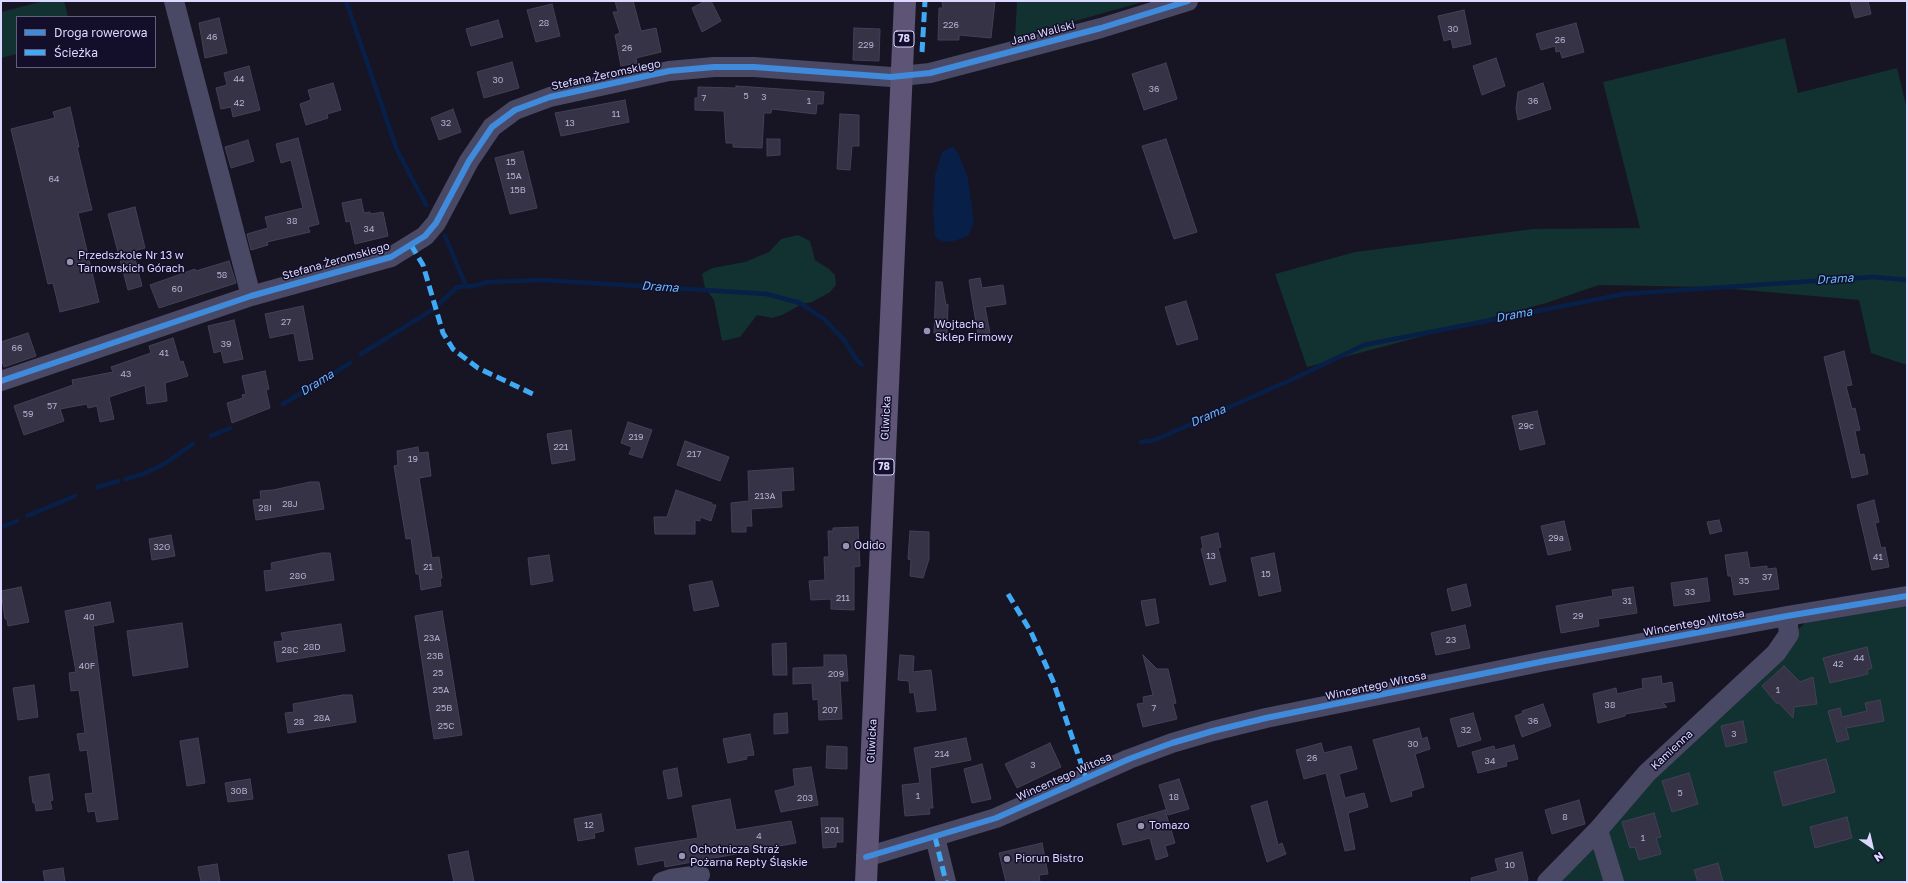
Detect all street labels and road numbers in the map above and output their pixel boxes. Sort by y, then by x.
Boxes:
street label: Jana Waliski [1009,18,1077,48]
road number: 78 [894,31,914,47]
street label: Stefana Żeromskiego [550,57,662,93]
street label: Stefana Żeromskiego [281,239,391,283]
street label: Gliwicka [878,395,894,441]
road number: 78 [874,459,894,475]
street label: Wincentego Witosa [1642,607,1746,639]
street label: Wincentego Witosa [1324,669,1428,703]
street label: Gliwicka [864,718,880,764]
street label: Kamienna [1648,727,1696,773]
street label: Wincentego Witosa [1014,750,1114,804]

